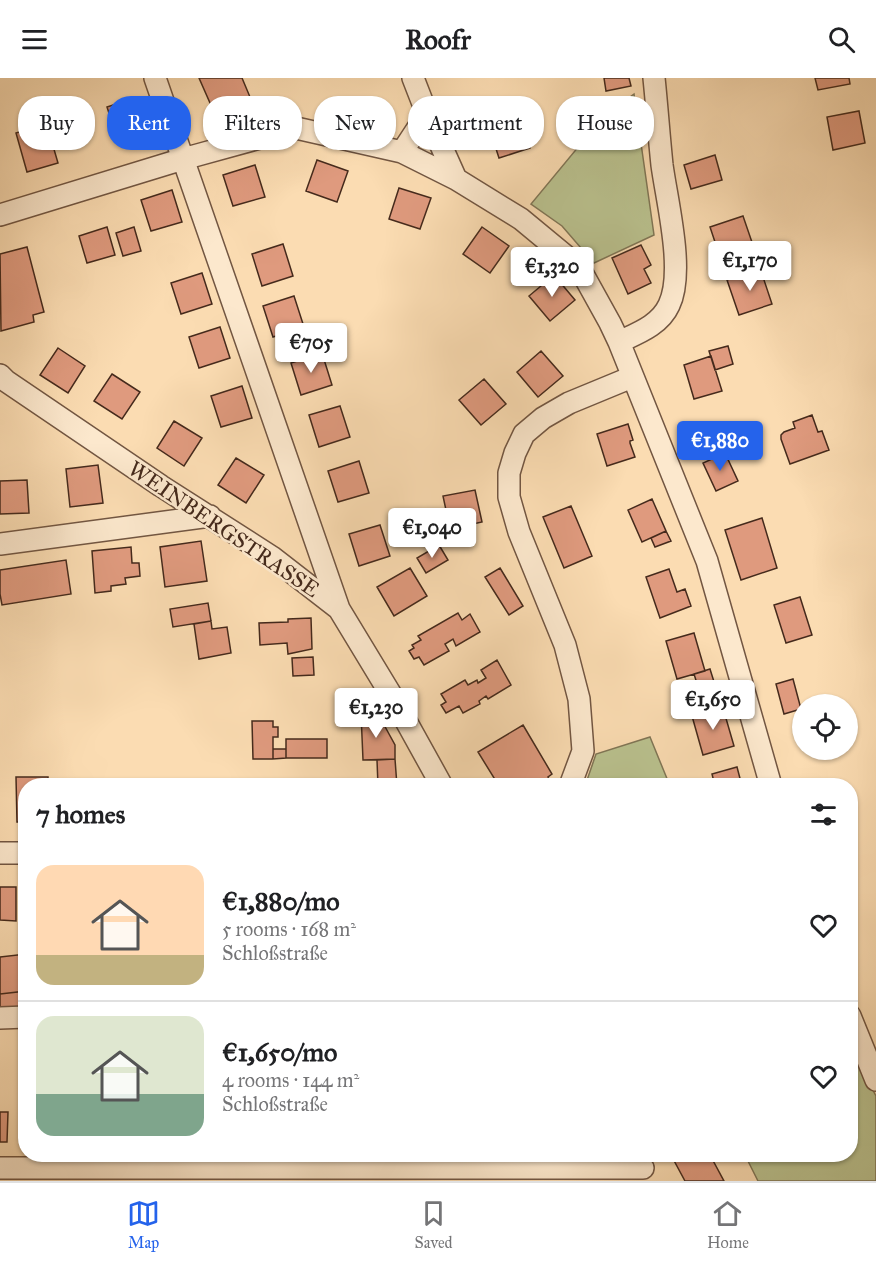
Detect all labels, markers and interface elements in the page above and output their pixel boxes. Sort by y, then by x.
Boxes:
icon: menu [18,23,51,56]
text: Roofr [405,23,471,56]
icon: search [825,23,858,56]
chip: Buy [18,96,95,150]
chip: Rent [107,96,191,150]
chip: Filters [203,96,302,150]
chip: New [314,96,396,150]
chip: Apartment [408,96,544,150]
chip: House [556,96,654,150]
pin: €1,170 [701,241,799,292]
pin: €1,320 [503,247,601,298]
text: €1,170 [722,248,778,272]
text: €1,320 [525,254,579,278]
pin: €705 [275,323,347,374]
text: €705 [289,330,333,354]
pin: €1,880 [671,421,769,472]
text: €1,880 [691,428,749,452]
street label: WEINBERGSTRASSE [123,455,325,603]
pin: €1,040 [383,508,481,559]
text: €1,040 [402,515,462,539]
pin: €1,650 [664,680,762,731]
text: €1,650 [685,687,741,711]
pin: €1,230 [327,688,425,739]
map controls [792,694,858,760]
button: locate [792,694,858,760]
text: €1,230 [349,695,403,719]
text: 7 homes [36,798,125,830]
icon: filters [807,798,840,831]
text: €1,880/mo [222,885,340,917]
icon: home [84,889,156,961]
icon: heart [807,909,840,942]
text: 5 rooms · 168 m² [222,917,356,941]
text: Schloßstraße [222,941,328,965]
text: €1,650/mo [222,1036,337,1068]
icon: home [84,1040,156,1112]
icon: heart [807,1060,840,1093]
text: 4 rooms · 144 m² [222,1068,359,1092]
text: Schloßstraße [222,1092,328,1116]
tab: Map [127,1197,160,1252]
tab: Saved [415,1197,453,1252]
tab: Home [707,1197,749,1252]

